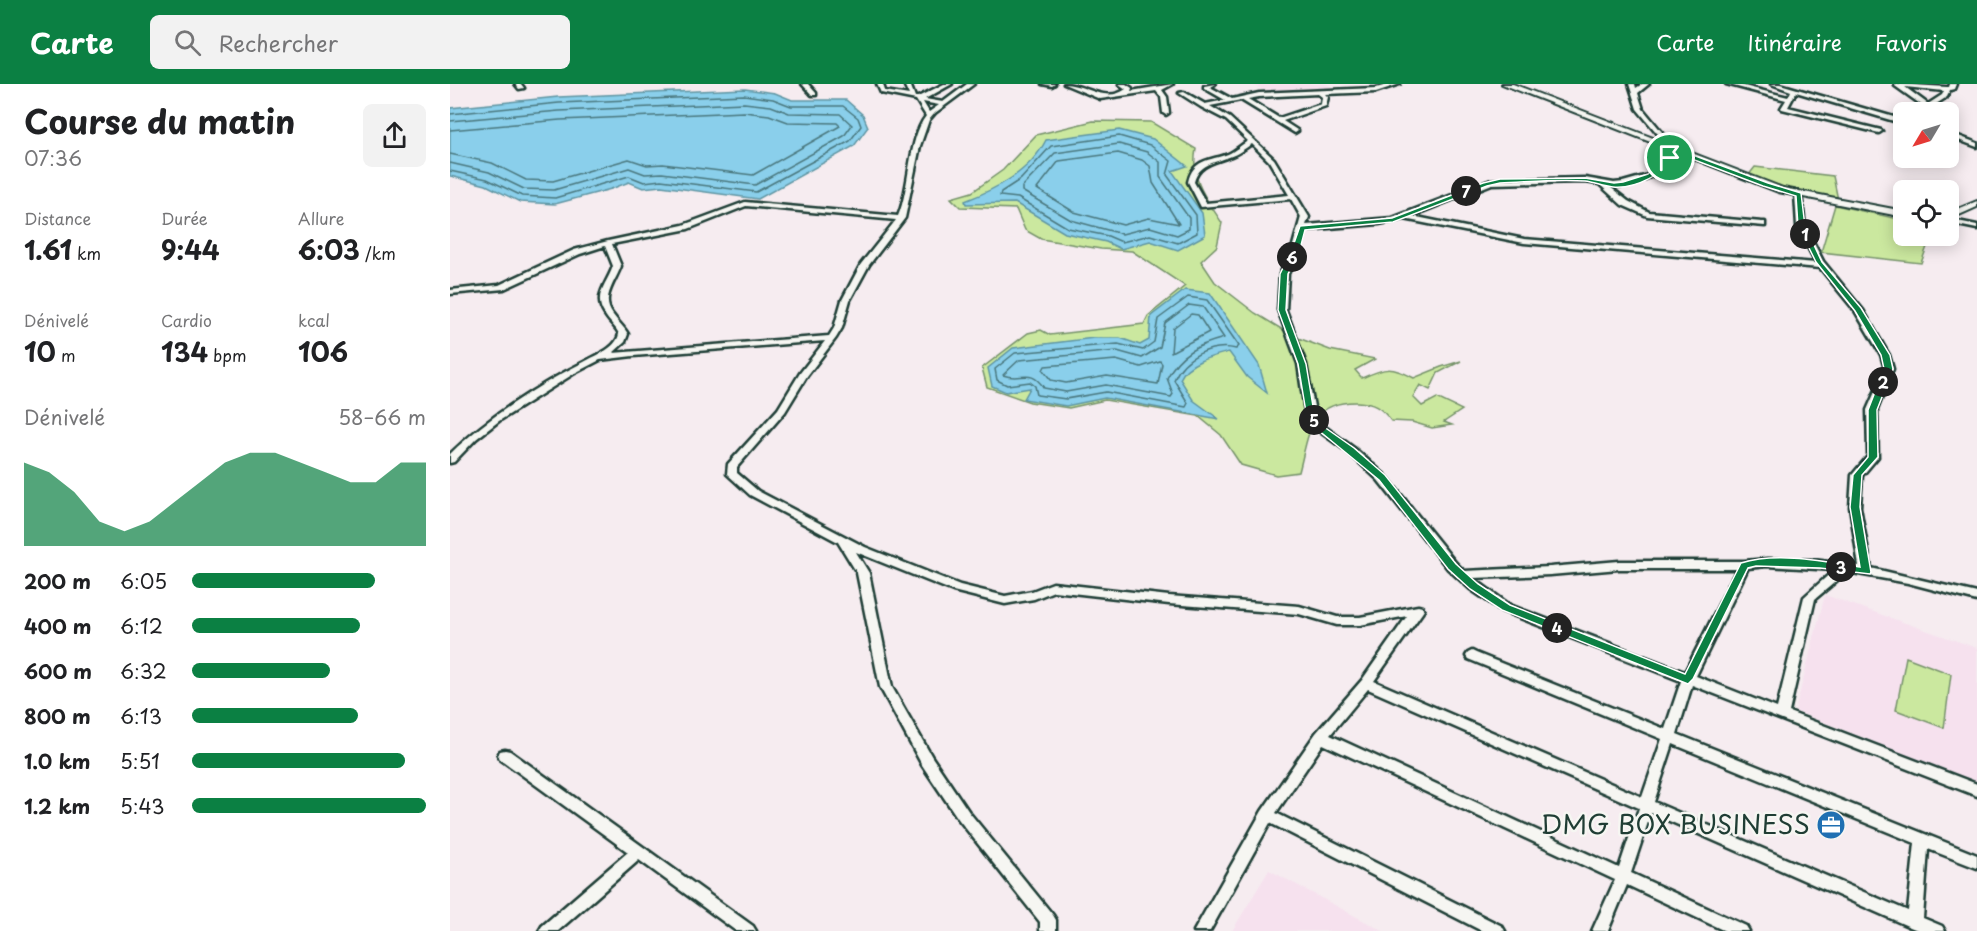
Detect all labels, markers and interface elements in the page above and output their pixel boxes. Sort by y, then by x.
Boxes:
search box [150,15,570,69]
text: Carte [30,21,114,64]
icon: search [171,26,204,59]
text: Rechercher [219,26,338,59]
text: Carte [1656,26,1715,58]
text: Itinéraire [1748,26,1842,58]
text: Favoris [1875,26,1947,58]
text: Course du matin [24,95,295,145]
north arrow [1893,102,1959,168]
map controls [1893,102,1959,246]
button: share [363,104,426,167]
pin [1644,132,1695,183]
icon: arrive [1653,141,1686,174]
text: 07:36 [24,143,82,173]
pin: 7 [1451,176,1481,206]
text: 7 [1461,179,1471,203]
button: locate [1893,180,1959,246]
text: Distance [24,206,91,230]
text: Durée [161,206,208,230]
text: Allure [298,206,345,230]
pin: 1 [1790,219,1820,249]
text: 1 [1801,222,1809,246]
text: 1.61 [24,230,72,269]
text: 9:44 [161,230,220,269]
text: 6:03 [298,230,360,269]
text: km [72,241,101,265]
text: /km [360,241,396,265]
pin: 6 [1277,242,1307,272]
text: 6 [1286,245,1298,269]
text: Dénivelé [24,308,89,332]
text: Cardio [161,308,212,332]
text: kcal [298,308,330,332]
text: 10 [24,332,56,371]
text: 134 [161,332,208,371]
text: 106 [298,332,348,371]
text: m [56,343,75,367]
text: bpm [208,343,247,367]
pin: 2 [1868,367,1898,397]
text: 2 [1877,370,1889,394]
text: Dénivelé [24,402,105,432]
text: 58–66 m [338,402,426,432]
pin: 5 [1299,405,1329,435]
text: 5 [1309,408,1319,432]
pin: 3 [1826,552,1856,582]
text: 3 [1836,555,1846,579]
text: 200 m [24,566,91,596]
text: 6:05 [120,566,167,596]
text: 400 m [24,611,92,641]
text: 6:12 [120,611,163,641]
pin: 4 [1542,613,1572,643]
text: 4 [1552,616,1562,640]
text: 600 m [24,656,92,686]
text: 6:32 [120,656,167,686]
text: 800 m [24,701,91,731]
text: 6:13 [120,701,162,731]
text: 1.0 km [24,746,91,776]
text: 5:51 [120,746,160,776]
text: 1.2 km [24,791,90,821]
text: 5:43 [120,791,164,821]
place label: DMG BOX BUSINESS [1540,804,1810,843]
office icon: DMG BOX BUSINESS [1815,809,1847,841]

